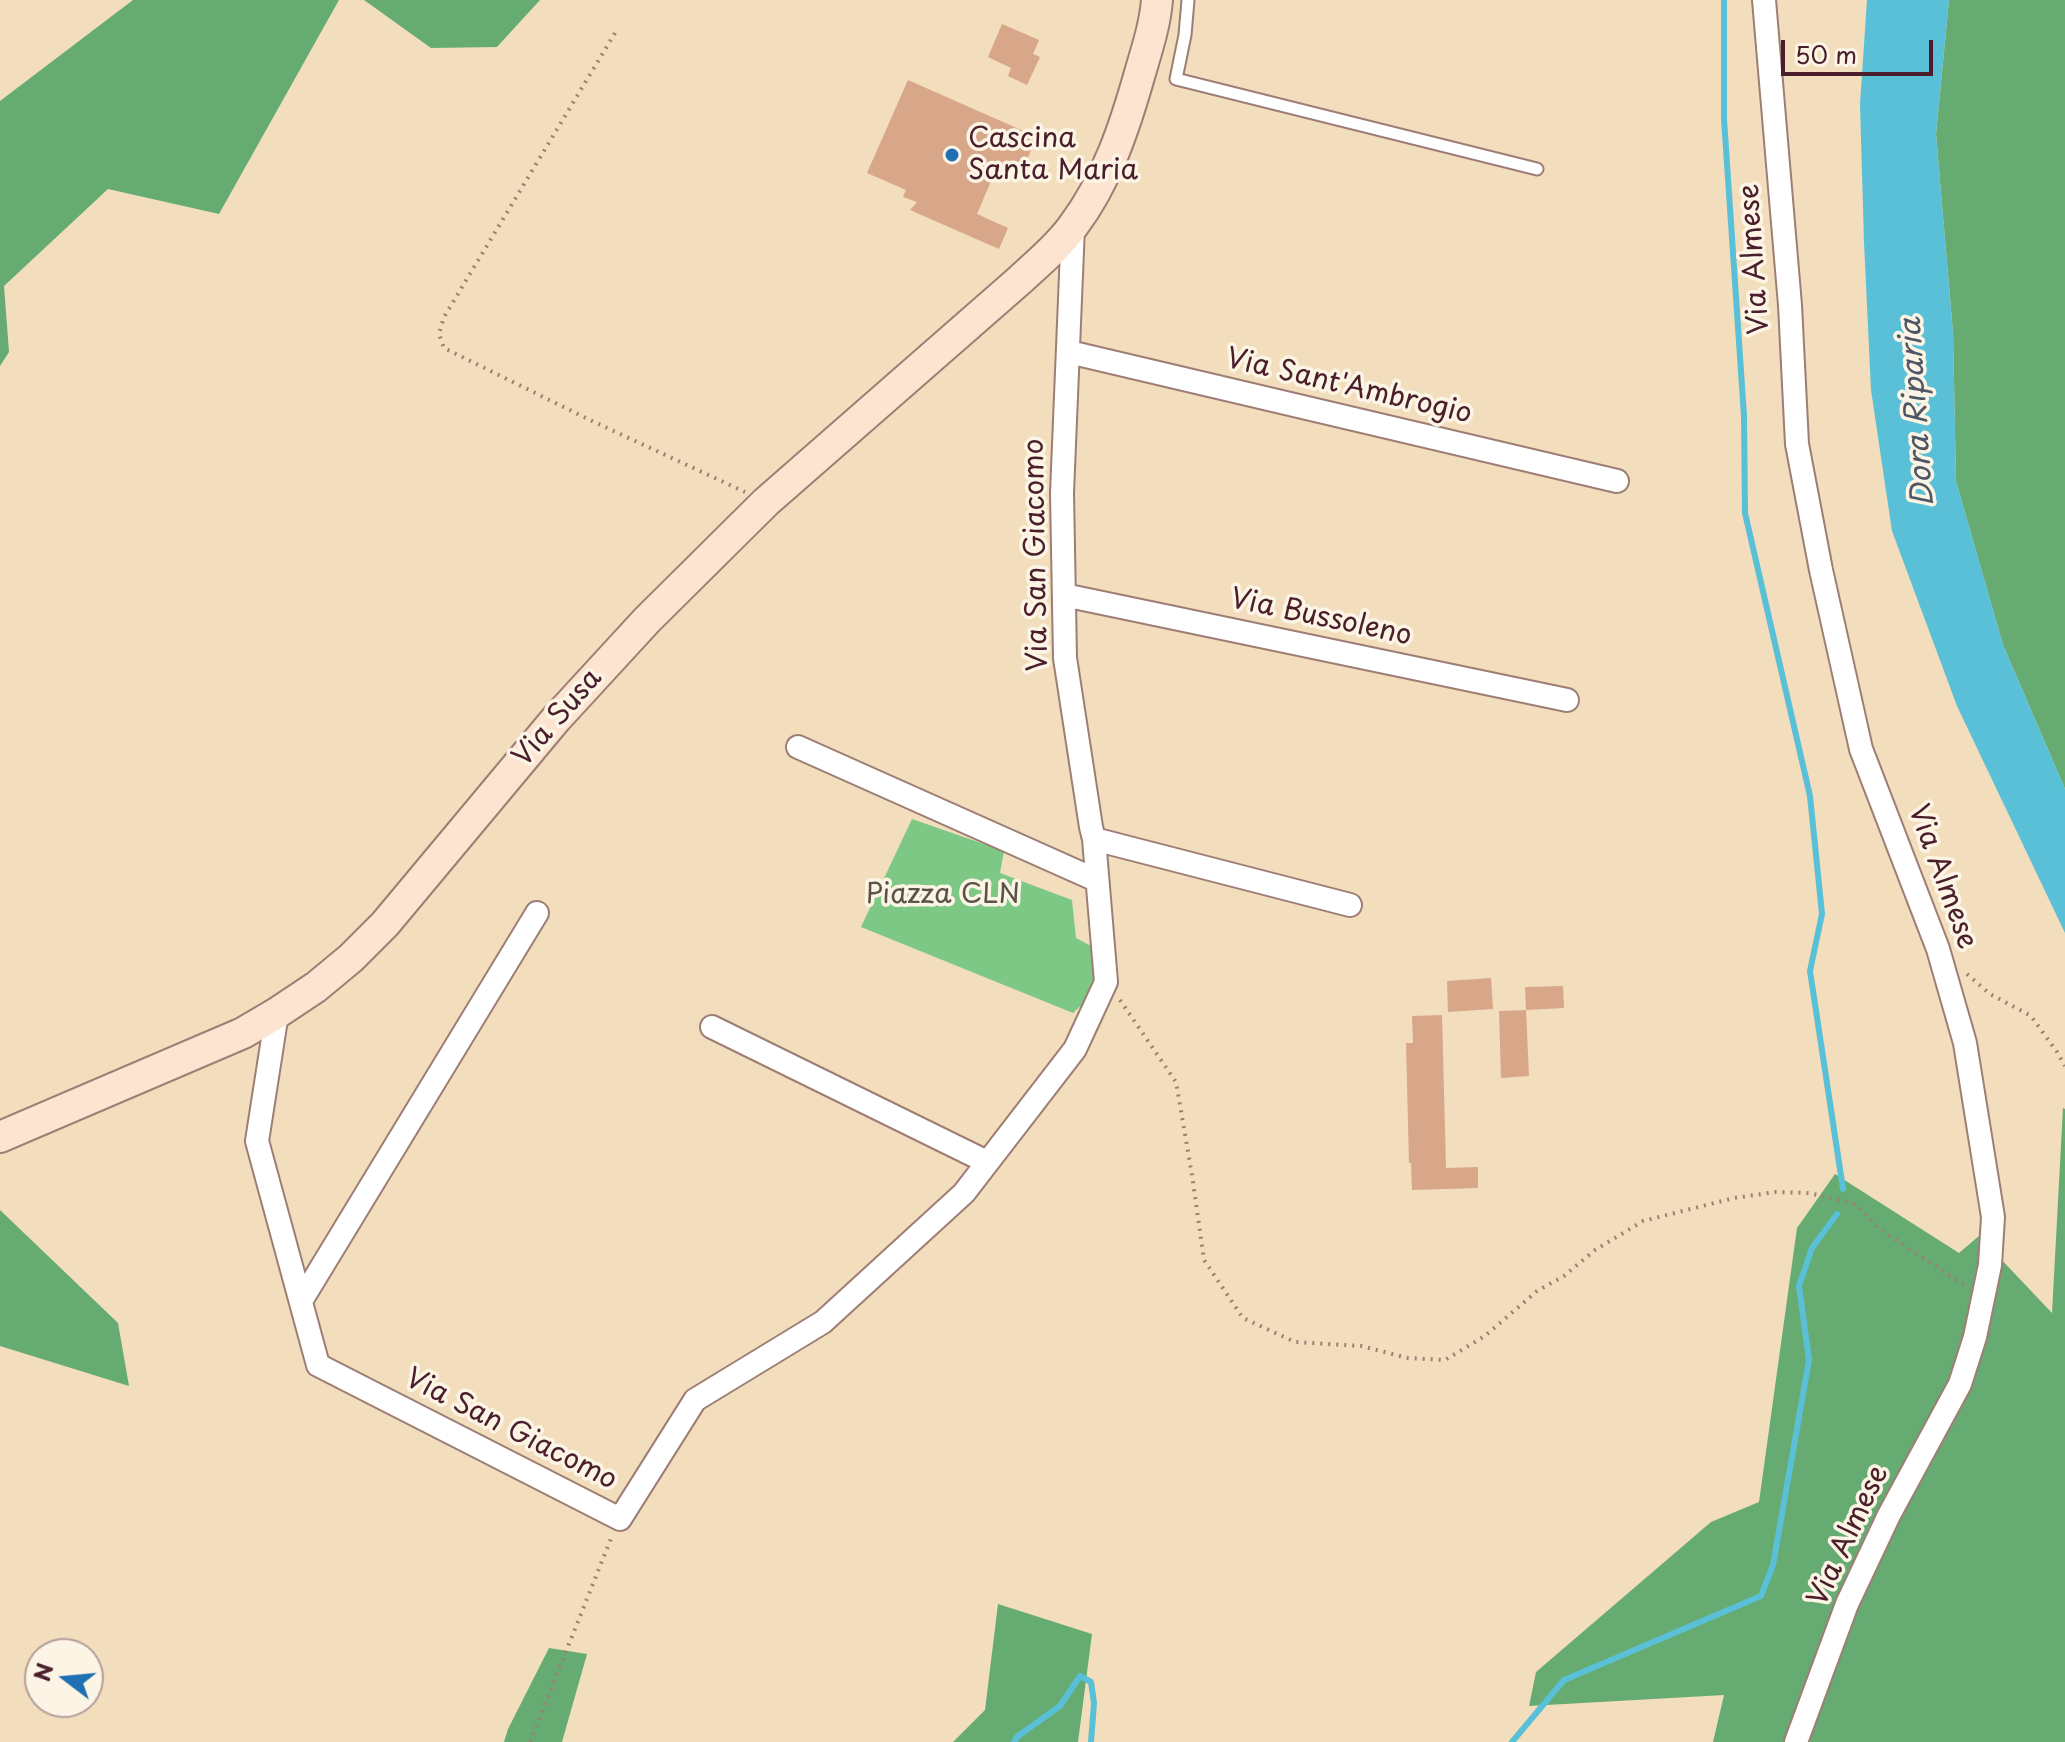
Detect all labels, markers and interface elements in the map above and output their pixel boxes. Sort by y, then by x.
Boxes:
scale bar [1785,24,1937,74]
text: 50 m [1795,36,1857,72]
place label: Cascina Santa Maria [968,122,1138,188]
marker: Cascina Santa Maria [943,146,961,164]
street label: Via Almese [1733,183,1777,335]
water label: Dora Riparia [1893,316,1943,508]
street label: Via Sant'Ambrogio [1223,342,1475,432]
street label: Via San Giacomo [1018,438,1056,672]
street label: Via Bussoleno [1227,582,1415,654]
street label: Via Susa [506,662,610,774]
street label: Via Almese [1900,800,1984,954]
park label: Piazza CLN [866,878,1020,912]
street label: Via San Giacomo [400,1362,622,1498]
street label: Via Almese [1802,1461,1896,1611]
north arrow [24,1638,104,1718]
text: N [24,1659,61,1685]

